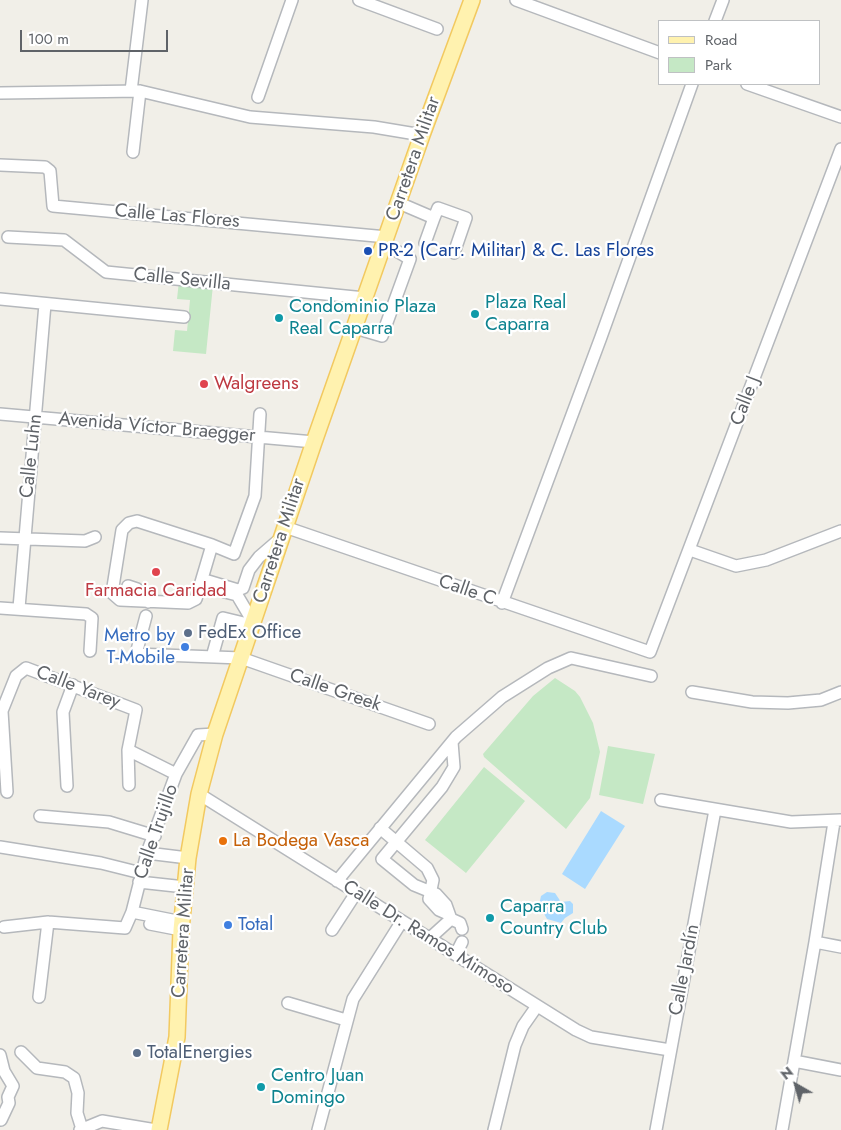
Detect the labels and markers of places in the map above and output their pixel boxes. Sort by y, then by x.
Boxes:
place label: PR-2 (Carr. Militar) & C. Las Flores [378,240,654,262]
marker: PR-2 (Carr. Militar) & C. Las Flores [362,245,374,257]
place label: Plaza Real Caparra [485,292,566,336]
place label: Condominio Plaza Real Caparra [289,296,436,340]
marker: Plaza Real Caparra [469,308,481,320]
marker: Condominio Plaza Real Caparra [273,312,285,324]
place label: Walgreens [214,373,299,395]
marker: Walgreens [198,378,210,390]
marker: Farmacia Caridad [150,566,162,578]
place label: Farmacia Caridad [85,580,227,602]
place label: FedEx Office [198,622,301,644]
place label: Metro by T-Mobile [104,625,175,669]
marker: FedEx Office [182,627,194,639]
marker: Metro by T-Mobile [179,641,191,653]
place label: La Bodega Vasca [233,830,369,852]
marker: La Bodega Vasca [217,835,229,847]
place label: Caparra Country Club [500,896,607,940]
marker: Caparra Country Club [484,912,496,924]
place label: Total [238,914,273,936]
marker: Total [222,919,234,931]
place label: TotalEnergies [147,1042,252,1064]
marker: TotalEnergies [131,1047,143,1059]
place label: Centro Juan Domingo [271,1065,364,1109]
marker: Centro Juan Domingo [255,1081,267,1093]

